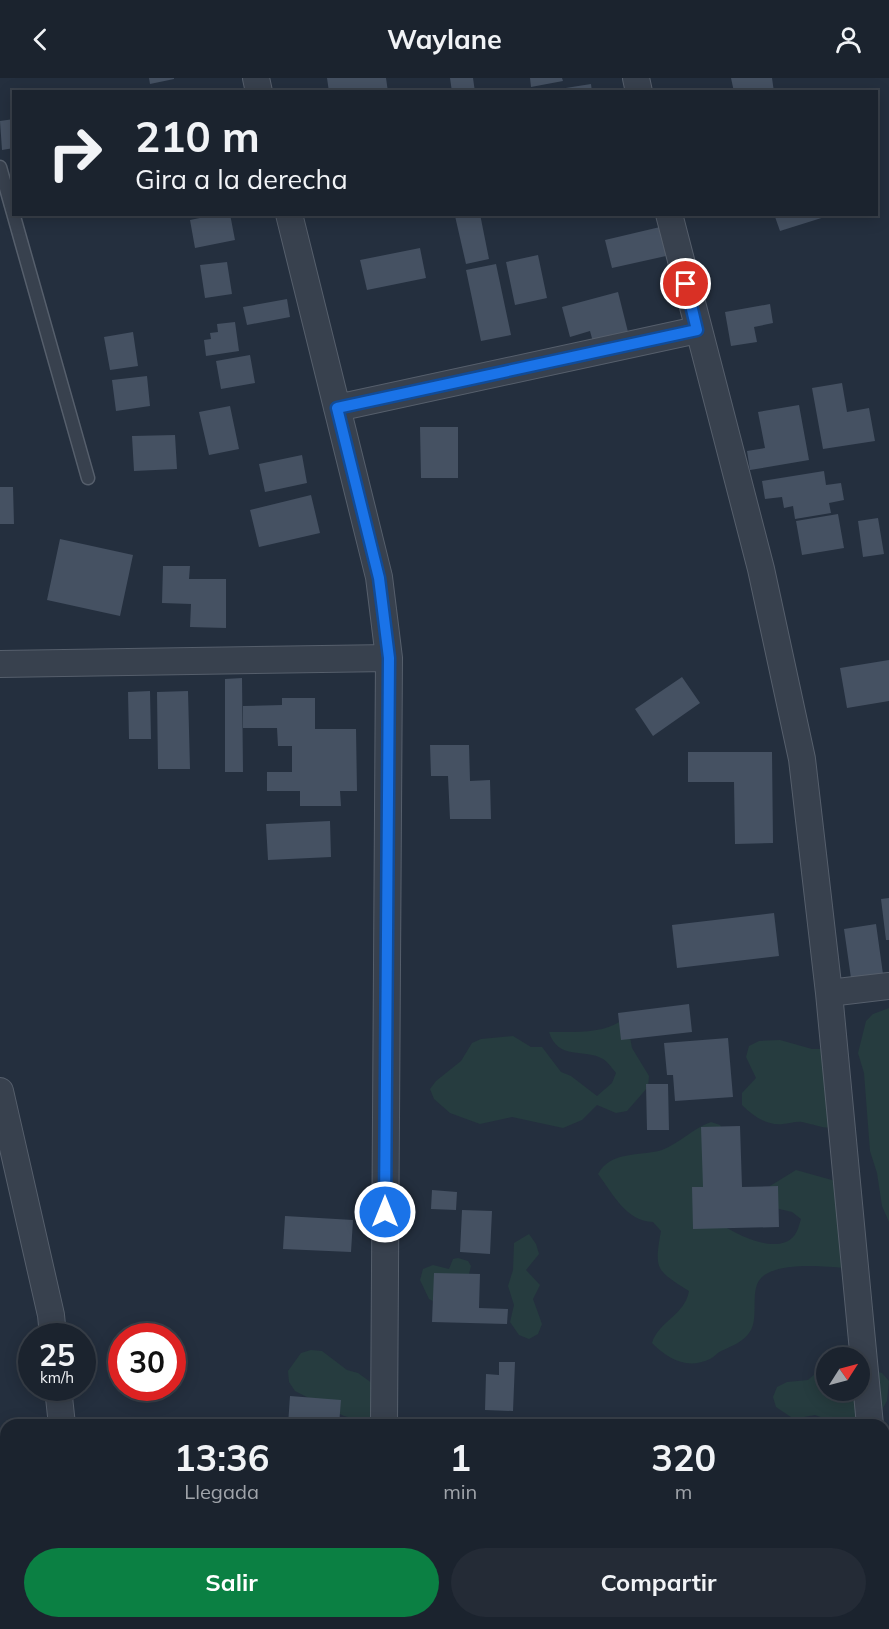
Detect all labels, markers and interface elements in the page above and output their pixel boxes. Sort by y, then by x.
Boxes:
text: Waylane [387,22,502,56]
icon: back [24,23,57,56]
icon: person [832,23,865,56]
text: 210 m [135,110,260,163]
icon: right [36,114,114,192]
text: Gira a la derecha [135,162,348,196]
pin [660,258,711,309]
icon: arrive [669,267,702,300]
position arrow [353,1180,417,1244]
speed limit sign: 30 [108,1323,186,1401]
text: 25 [39,1336,75,1374]
north arrow [816,1347,870,1401]
map controls [816,1347,870,1401]
text: km/h [40,1368,74,1387]
text: 13:36 [174,1435,269,1480]
text: 1 [449,1435,471,1480]
text: 320 [651,1435,716,1480]
text: Llegada [184,1479,259,1504]
text: min [443,1479,477,1504]
text: m [675,1479,692,1504]
button: Salir [24,1548,439,1617]
button: Compartir [451,1548,866,1617]

